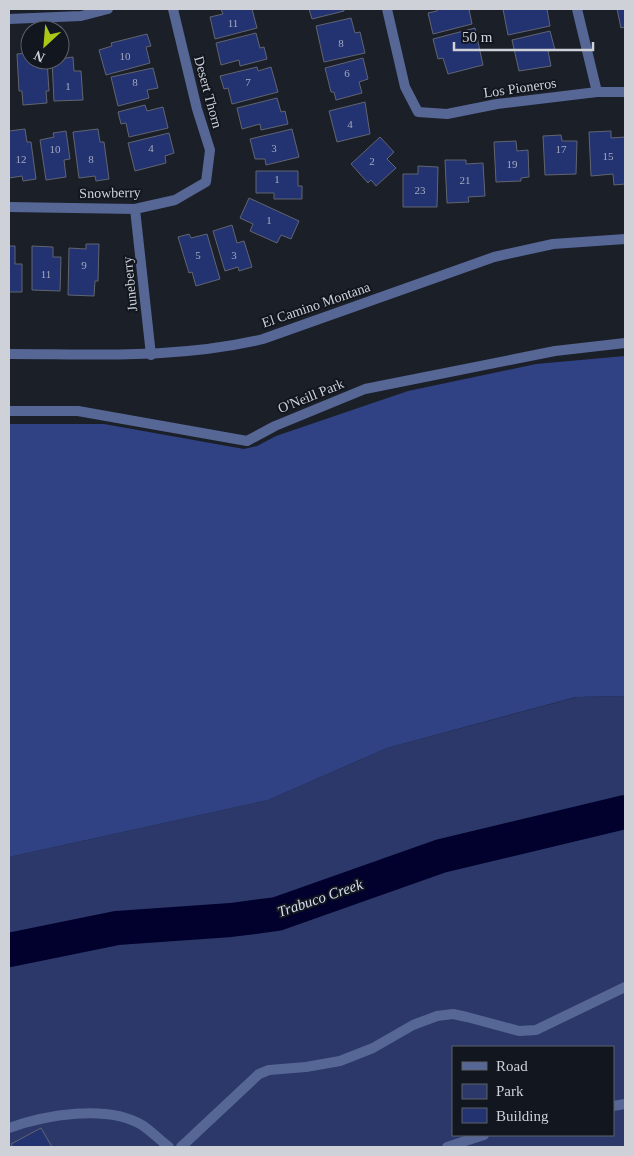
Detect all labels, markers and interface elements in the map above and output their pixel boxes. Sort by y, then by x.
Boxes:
house number: 11 [228,17,238,29]
north arrow [20,20,70,70]
scale bar [454,20,593,52]
text: 50 m [462,29,493,45]
house number: 8 [338,37,344,49]
text: N [32,47,47,65]
house number: 10 [120,50,131,62]
street label: Desert Thorn [191,54,225,130]
house number: 6 [344,67,350,79]
street label: Los Pioneros [483,75,557,101]
house number: 8 [132,76,138,88]
house number: 7 [245,76,251,88]
house number: 1 [65,80,71,92]
house number: 4 [347,118,353,130]
house number: 4 [148,142,154,154]
house number: 3 [271,142,277,154]
house number: 10 [50,143,61,155]
house number: 17 [556,143,567,155]
house number: 15 [603,150,614,162]
house number: 12 [16,153,27,165]
house number: 8 [88,153,94,165]
house number: 2 [369,155,375,167]
house number: 19 [507,158,518,170]
house number: 1 [274,173,280,185]
house number: 21 [460,174,471,186]
house number: 23 [415,184,426,196]
street label: Snowberry [79,185,141,201]
house number: 1 [266,214,272,226]
house number: 5 [195,249,201,261]
house number: 3 [231,249,237,261]
street label: Juneberry [120,256,140,312]
house number: 9 [81,259,87,271]
house number: 11 [41,268,51,280]
street label: El Camino Montana [260,279,373,331]
street label: O'Neill Park [276,376,346,416]
water label: Trabuco Creek [275,876,365,920]
legend [452,1046,614,1136]
text: Road [496,1058,528,1074]
text: Park [496,1083,524,1099]
text: Building [496,1108,549,1124]

